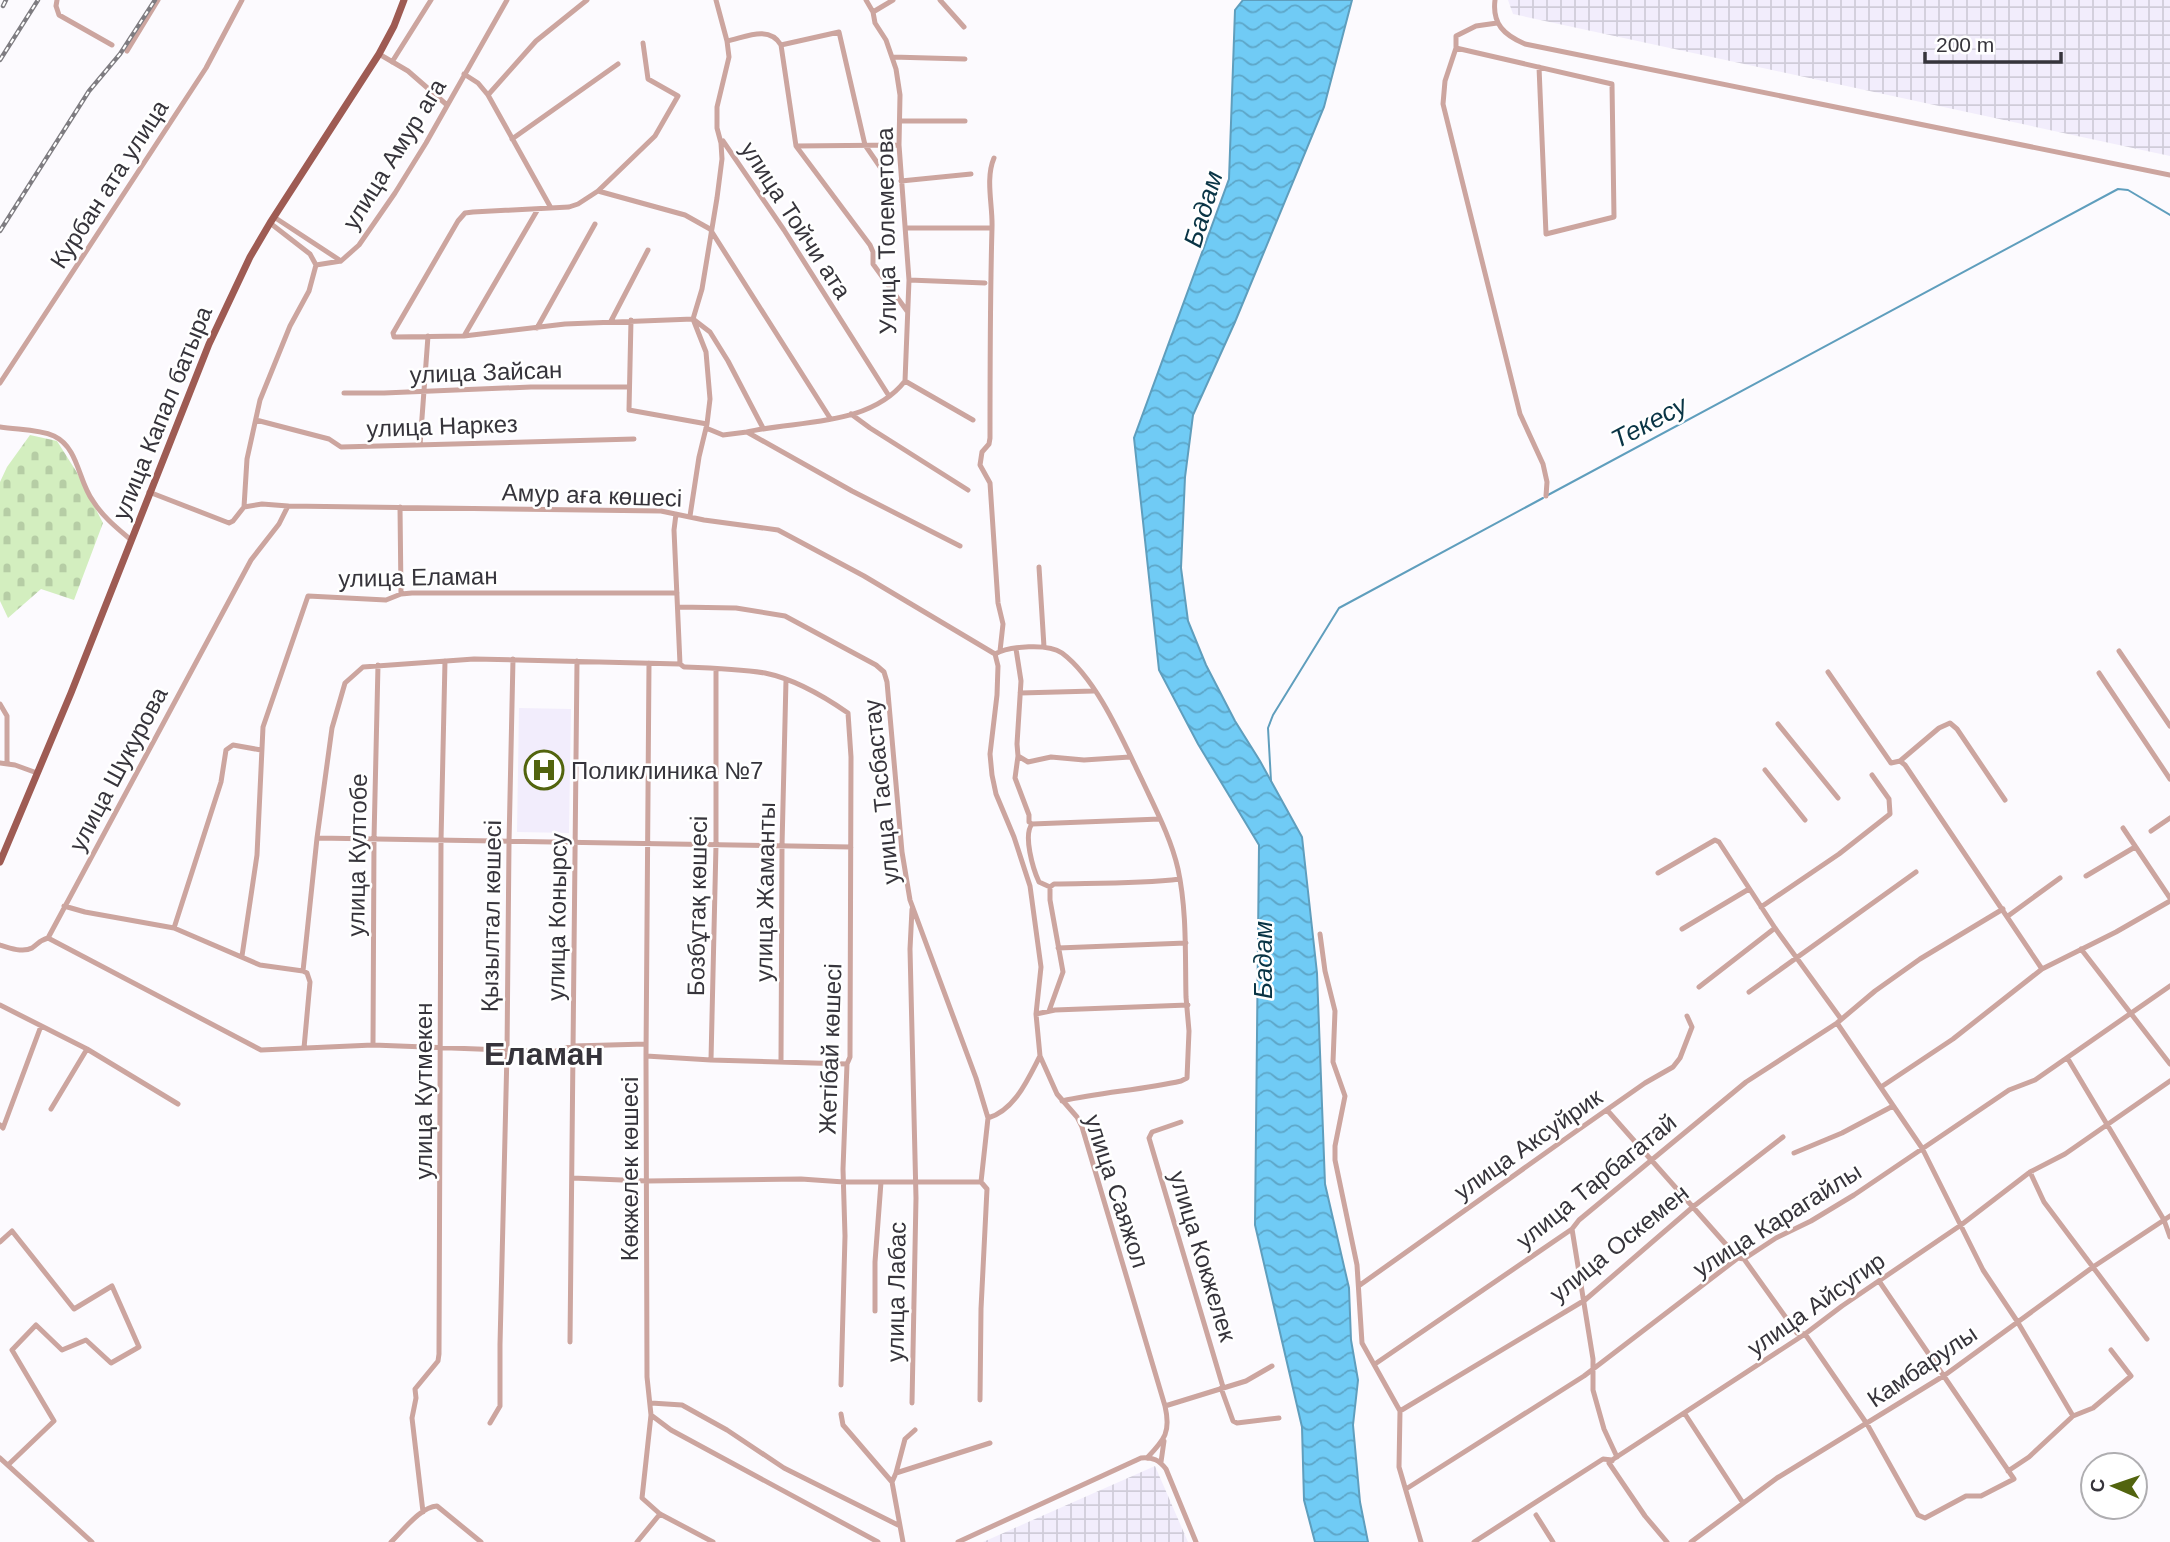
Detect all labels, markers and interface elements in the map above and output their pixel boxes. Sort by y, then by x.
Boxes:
scale bar [1925,21,2062,65]
text: 200 m [1936,33,1994,56]
street label: улица Амур ага [337,73,451,234]
street label: Курбан ата улица [45,94,174,273]
street label: Улица Толеметова [871,127,901,335]
street label: улица Тойчи ата [735,136,857,304]
water label: Бадам [1177,167,1229,251]
street label: улица Капал батыра [107,302,217,524]
street label: улица Зайсан [409,356,563,388]
water label: Текесу [1606,389,1694,454]
street label: улица Наркез [366,410,518,442]
street label: Амур аға көшесі [501,478,683,512]
street label: улица Еламан [338,562,498,592]
street label: улица Шукурова [63,682,173,856]
street label: улица Тасбастау [858,698,904,886]
hospital icon: Поликлиника №7 [523,749,565,791]
place label: Поликлиника №7 [571,757,763,784]
street label: улица Култобе [342,773,372,937]
street label: улица Жаманты [750,802,780,982]
street label: Бозбұтақ көшесі [682,816,712,996]
street label: Қызылтал көшесі [476,820,506,1012]
street label: улица Конырсу [542,833,572,1001]
water label: Бадам [1248,921,1278,999]
street label: Жетібай көшесі [814,963,846,1135]
street label: улица Кутмекен [410,1003,437,1179]
district label: Еламан [484,1036,604,1072]
street label: Көкжелек көшесі [616,1077,643,1261]
street label: улица Аксуйрик [1449,1083,1607,1205]
street label: улица Тарбагатай [1511,1108,1681,1254]
street label: улица Саяжол [1080,1111,1154,1271]
street label: улица Карагайлы [1688,1157,1866,1283]
street label: улица Кокжелек [1164,1167,1242,1345]
street label: улица Оскемен [1544,1179,1694,1307]
street label: улица Лабас [881,1222,911,1362]
street label: улица Айсугир [1742,1247,1890,1361]
street label: Камбарулы [1862,1320,1982,1412]
north arrow [2079,1451,2149,1521]
text: С [2087,1478,2108,1493]

